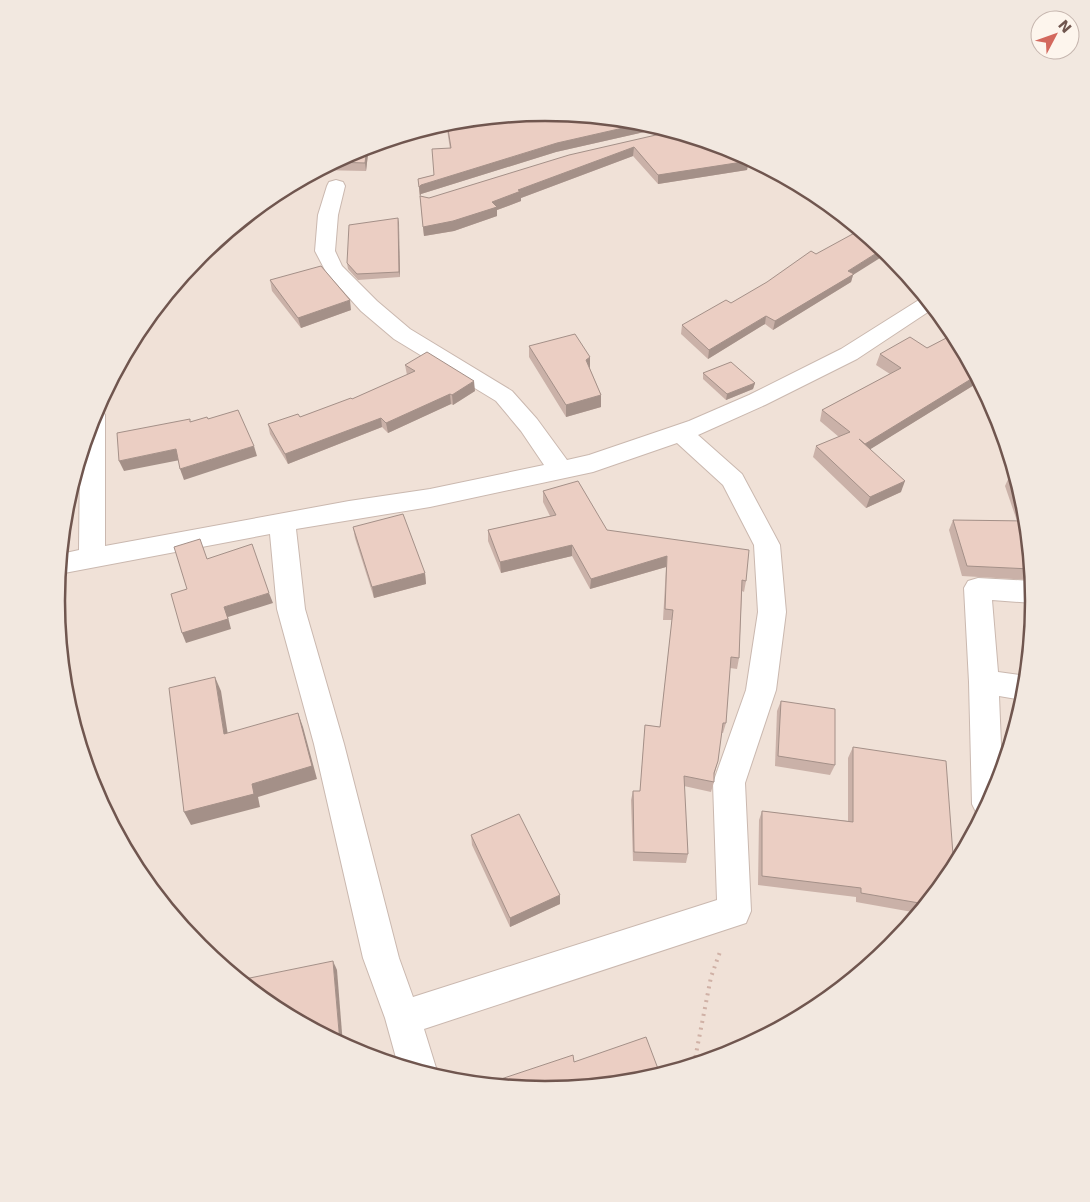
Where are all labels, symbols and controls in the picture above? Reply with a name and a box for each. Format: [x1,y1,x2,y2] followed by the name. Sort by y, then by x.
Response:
[1030,10,1080,60] north arrow
[1055,17,1075,36] text: N

